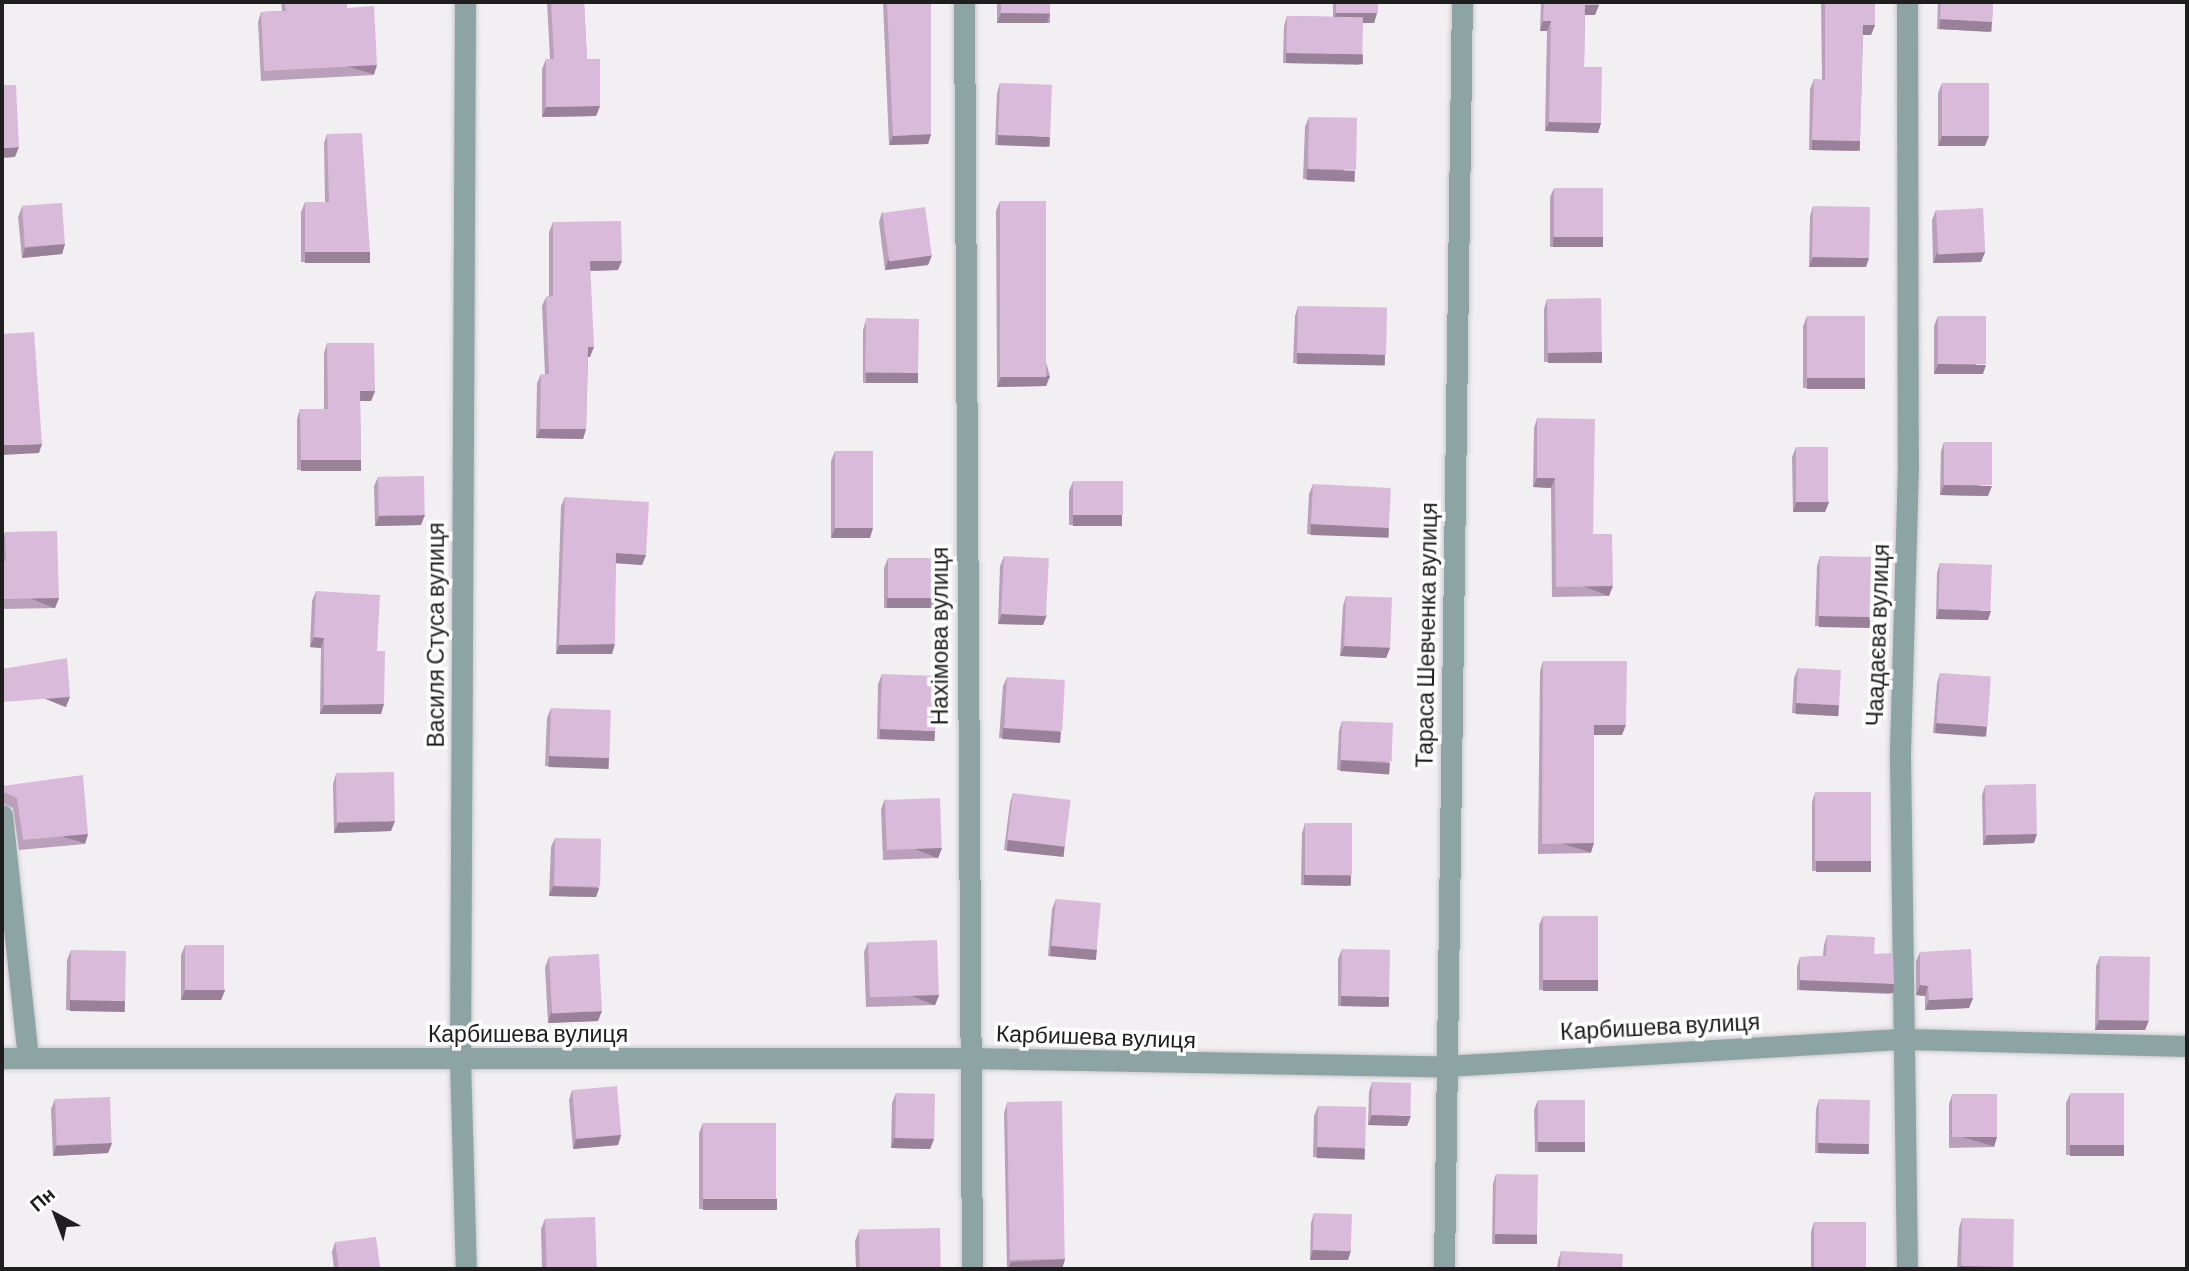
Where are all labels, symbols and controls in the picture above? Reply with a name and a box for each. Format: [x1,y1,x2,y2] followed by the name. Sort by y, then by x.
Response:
[1410,502,1442,768] street label: Тараса Шевченка вулиця
[421,522,449,748] street label: Василя Стуса вулиця
[1860,543,1894,727] street label: Чаадаєва вулиця
[925,547,953,725] street label: Нахімова вулиця
[1559,1007,1761,1045] street label: Карбишева вулиця
[428,1019,628,1047] street label: Карбишева вулиця
[995,1019,1197,1053] street label: Карбишева вулиця
[21,1180,91,1250] north arrow
[25,1182,59,1216] text: Пн

